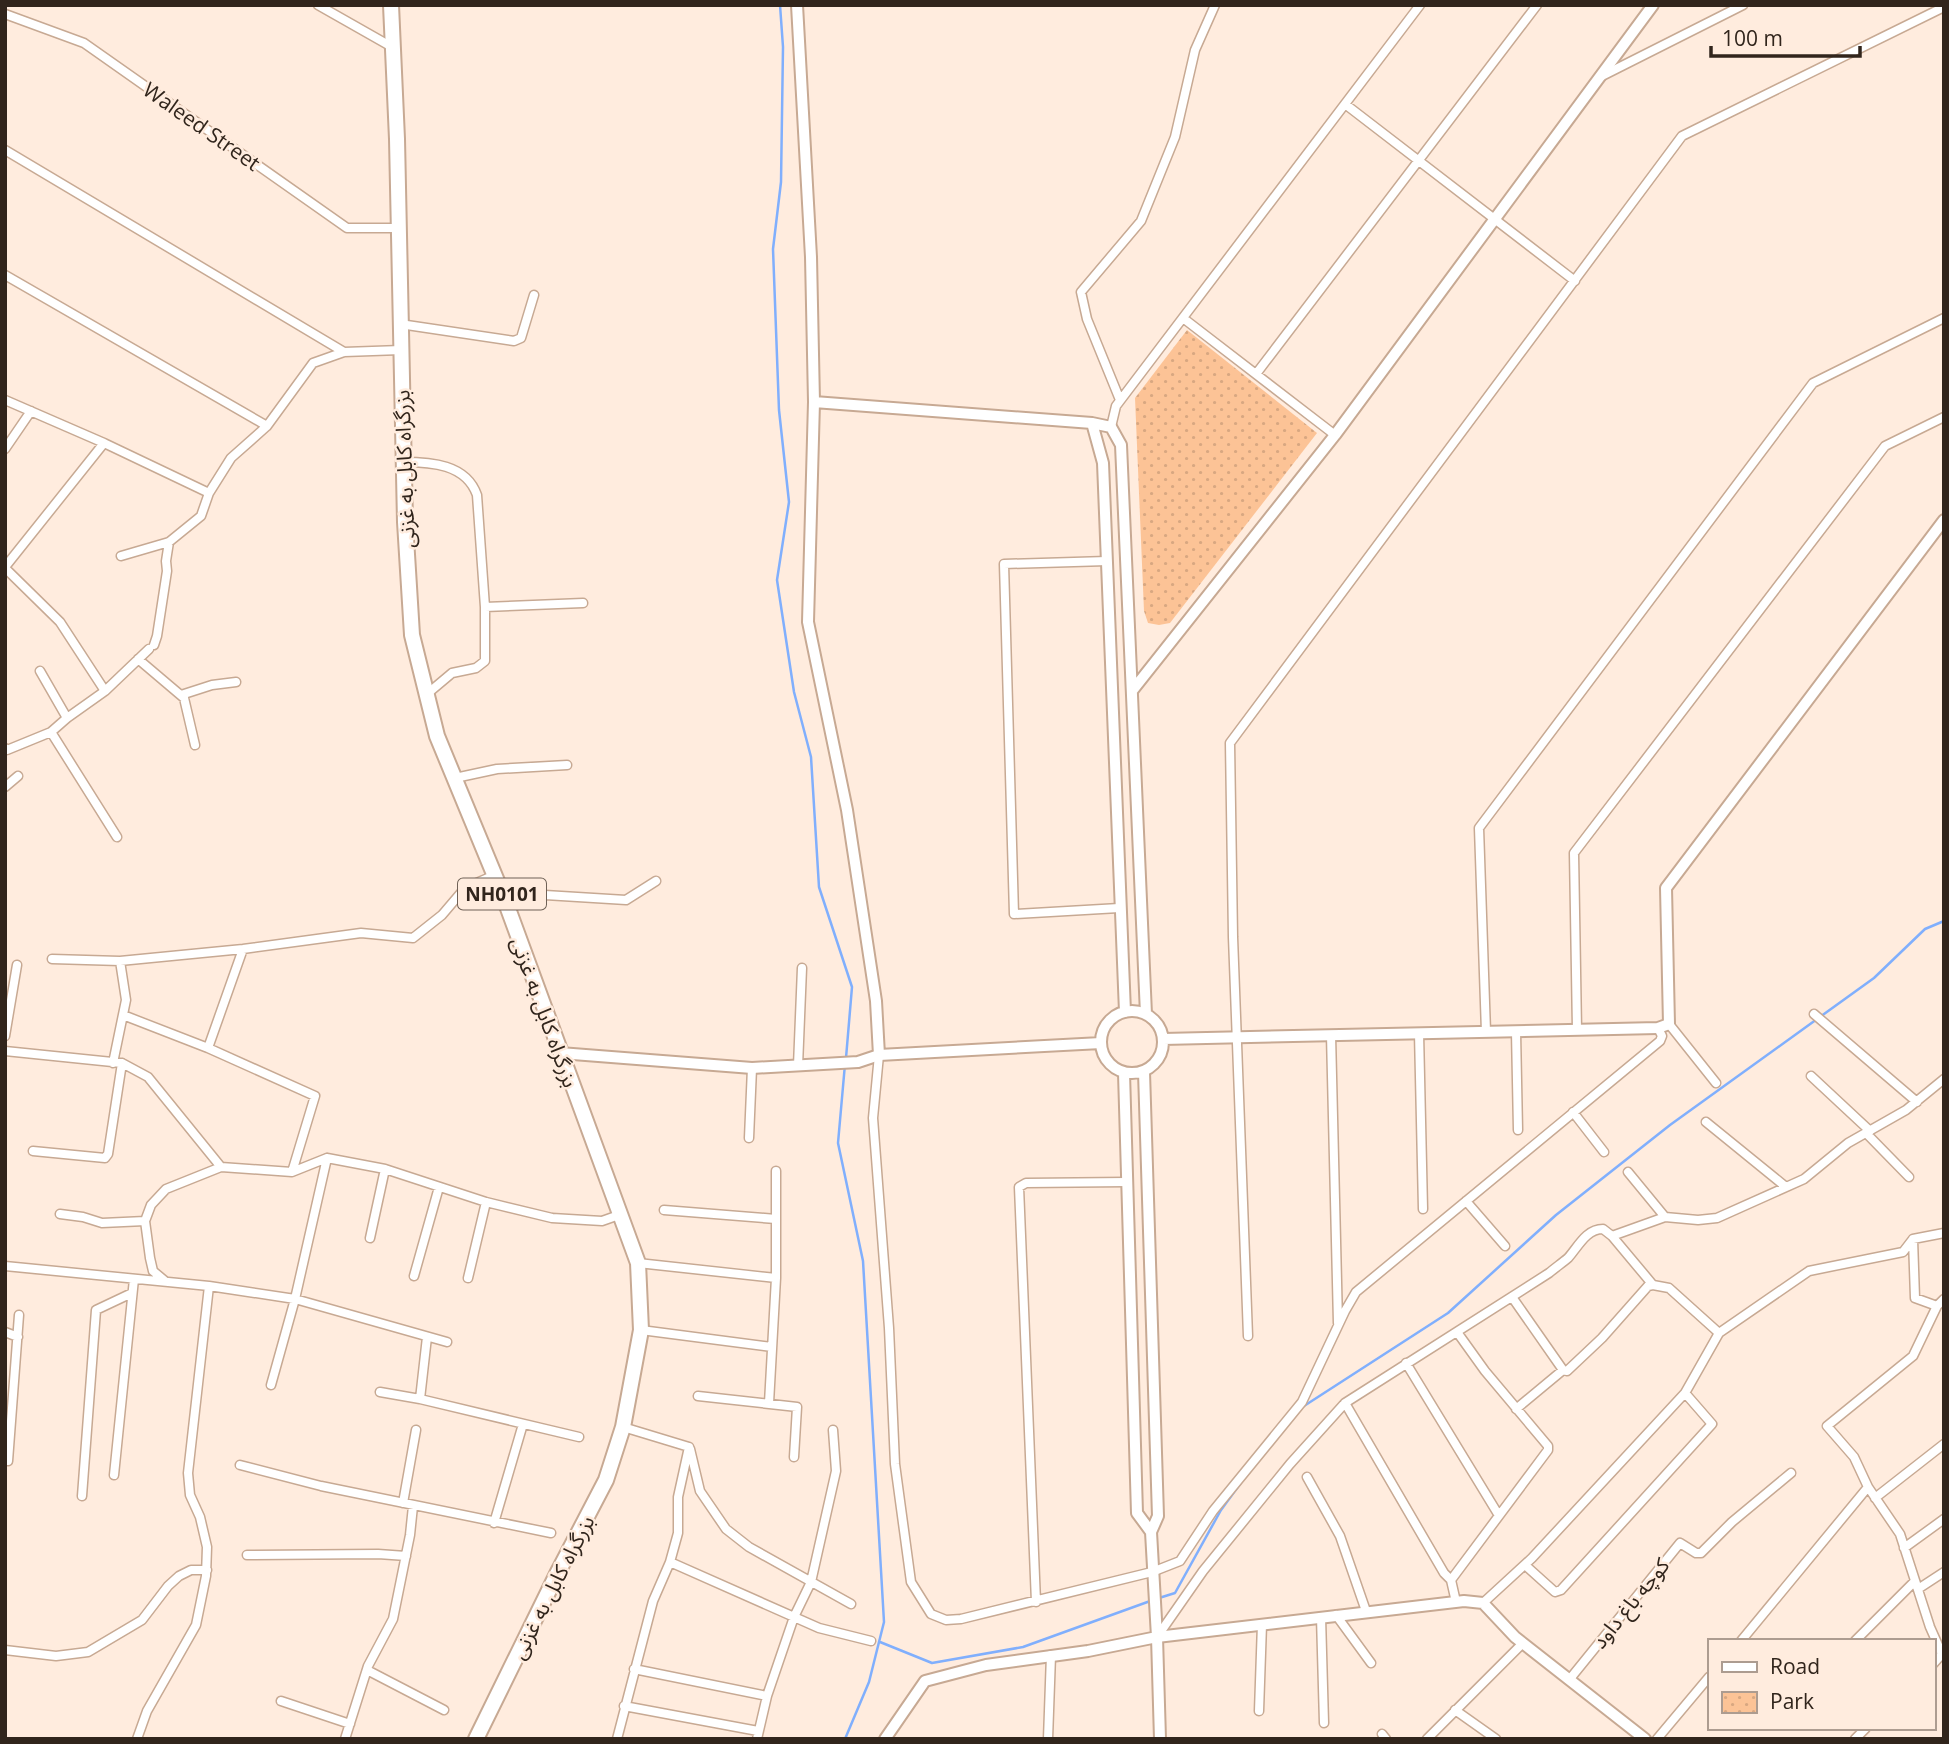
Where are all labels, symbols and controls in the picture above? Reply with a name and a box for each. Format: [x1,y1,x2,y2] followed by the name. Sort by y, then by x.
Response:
[1711,14,1860,58] scale bar
[1722,24,1783,52] text: 100 m
[138,75,266,177] street label: Waleed Street
[387,390,421,548] street label: بزرگراه کابل به غزنی
[458,878,546,909] road number: NH0101
[505,933,585,1091] street label: بزرگراه کابل به غزنی
[504,1510,600,1664] street label: بزرگراه کابل به غزنی
[1585,1552,1677,1655] street label: کوچه باغ داود
[1708,1639,1935,1730] legend
[1770,1652,1820,1680] text: Road
[1770,1687,1814,1715] text: Park

